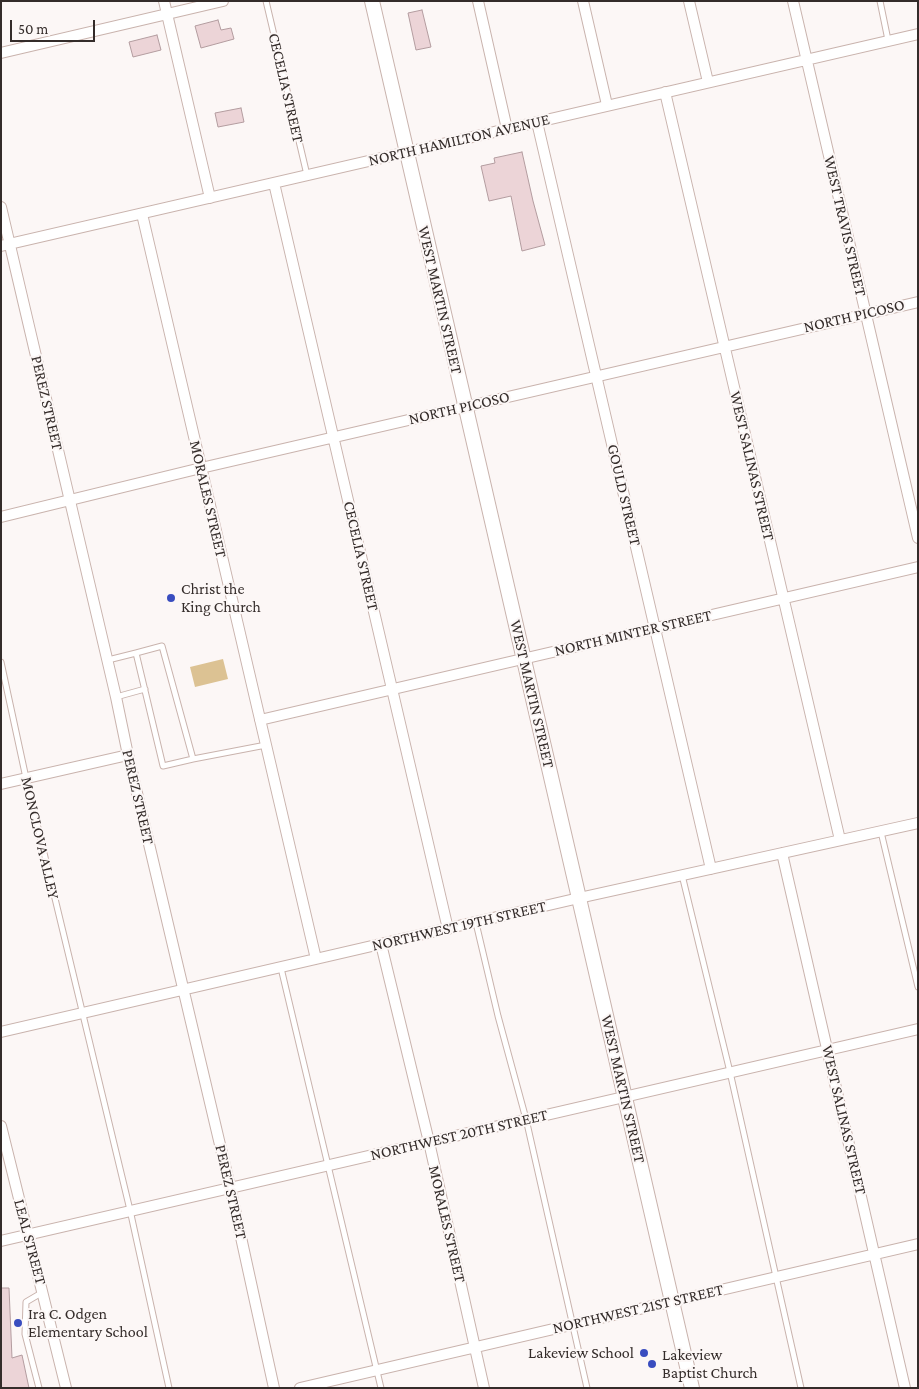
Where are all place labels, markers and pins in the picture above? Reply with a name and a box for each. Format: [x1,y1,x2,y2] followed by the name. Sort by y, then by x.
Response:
[181,579,261,617] place label: Christ the King Church
[165,592,177,604] marker: Christ the King Church
[28,1304,148,1342] place label: Ira C. Odgen Elementary School
[12,1317,24,1329] marker: Ira C. Odgen Elementary School
[528,1343,634,1363] place label: Lakeview School
[662,1345,758,1383] place label: Lakeview Baptist Church
[638,1347,650,1359] marker: Lakeview School
[646,1358,658,1370] marker: Lakeview Baptist Church

